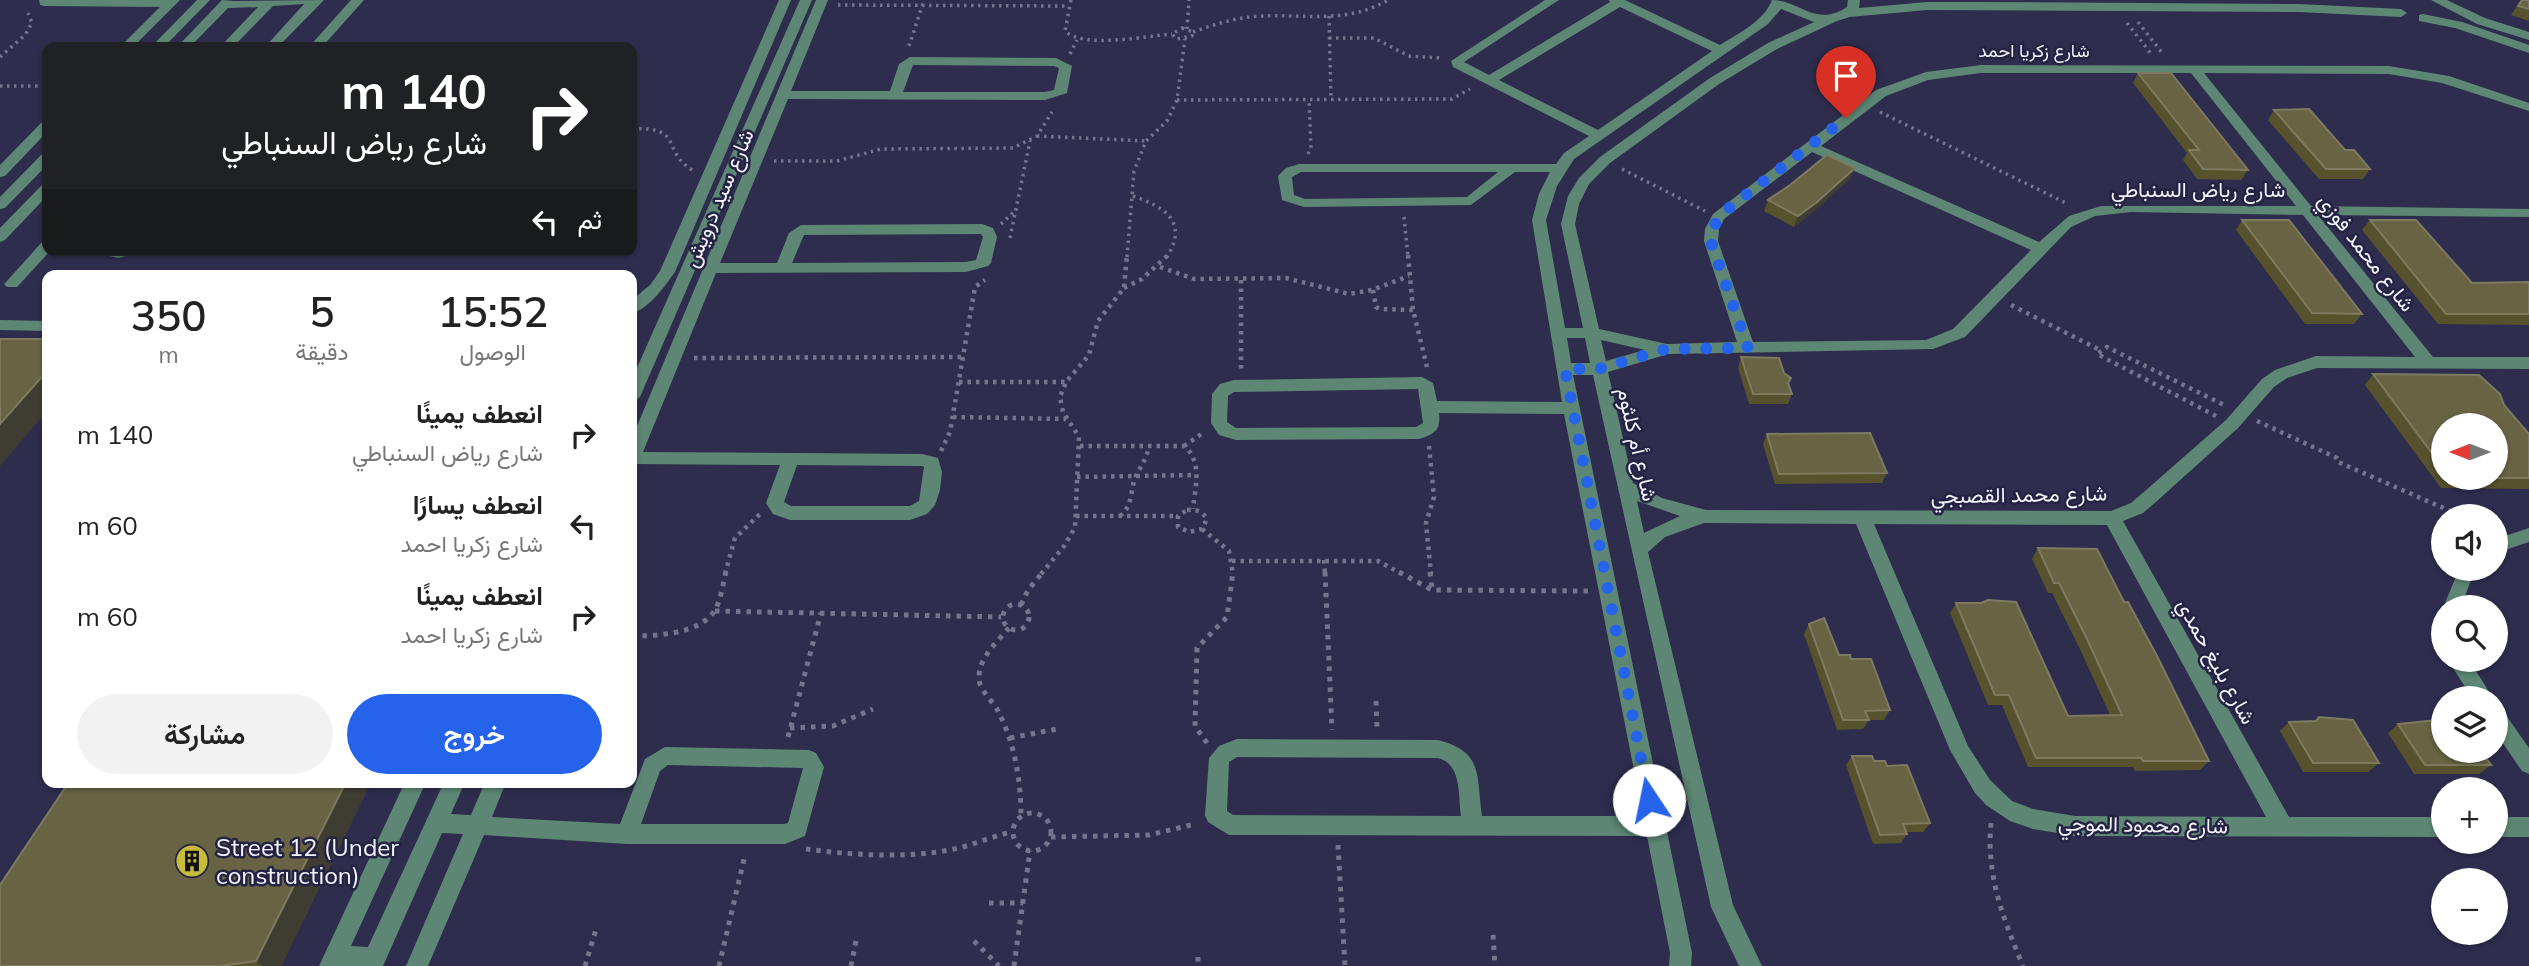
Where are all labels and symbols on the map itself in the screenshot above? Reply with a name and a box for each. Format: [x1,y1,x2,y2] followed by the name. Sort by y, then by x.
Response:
[1978,39,2090,63] street label: شارع زكريا احمد
[1816,46,1876,118] pin
[677,125,761,272] street label: شارع سيد درويش
[2111,176,2285,207] street label: شارع رياض السنباطي
[2309,188,2421,319] street label: شارع محمد فوزي
[1610,385,1664,504] street label: شارع أم كلثوم
[2431,413,2508,490] north arrow
[1930,479,2108,514] street label: شارع محمد القصبجي
[2167,594,2262,731] street label: شارع بليغ حمدي
[1612,763,1686,837] position arrow
[2058,810,2228,843] street label: شارع محمود الموجي
[216,832,399,890] place label: Street 12 (Under construction)
[173,842,211,880] building icon: Street 12 (Under construction)

